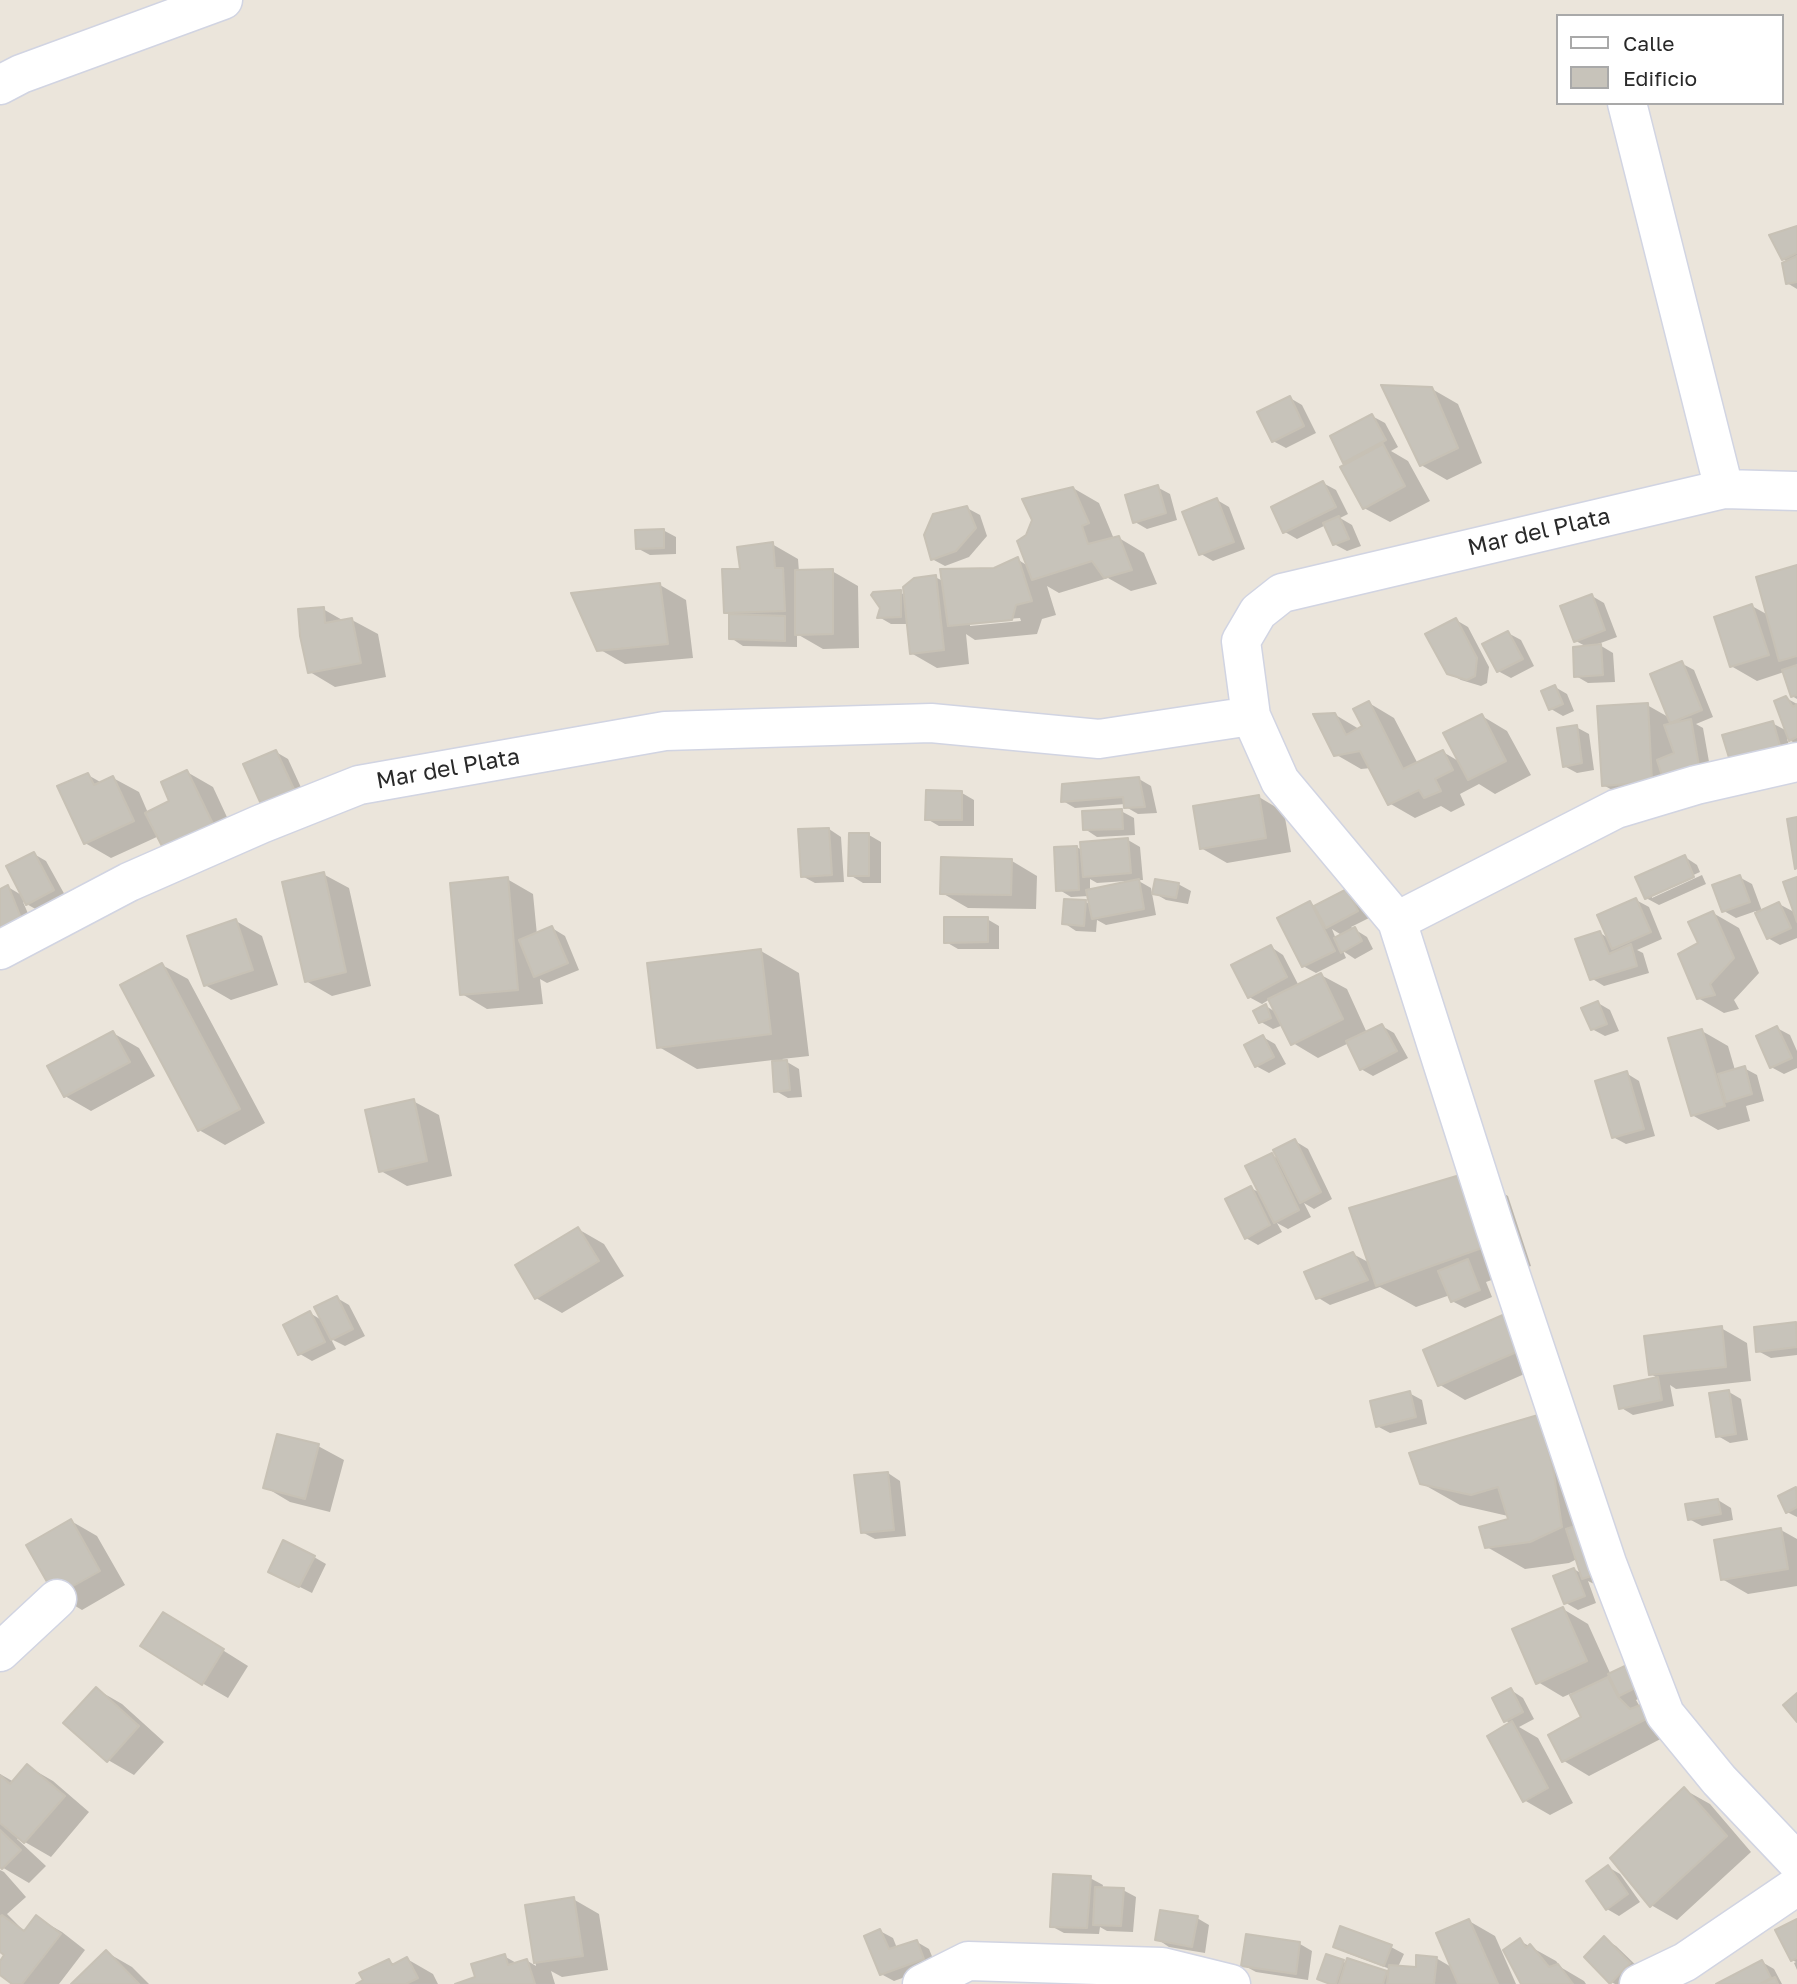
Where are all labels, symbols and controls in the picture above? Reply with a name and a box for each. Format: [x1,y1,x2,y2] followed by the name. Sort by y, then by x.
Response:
[1556,14,1783,105] legend
[1623,30,1675,56] text: Calle
[1623,65,1697,91] text: Edificio
[1465,502,1613,562] street label: Mar del Plata
[374,743,522,795] street label: Mar del Plata

